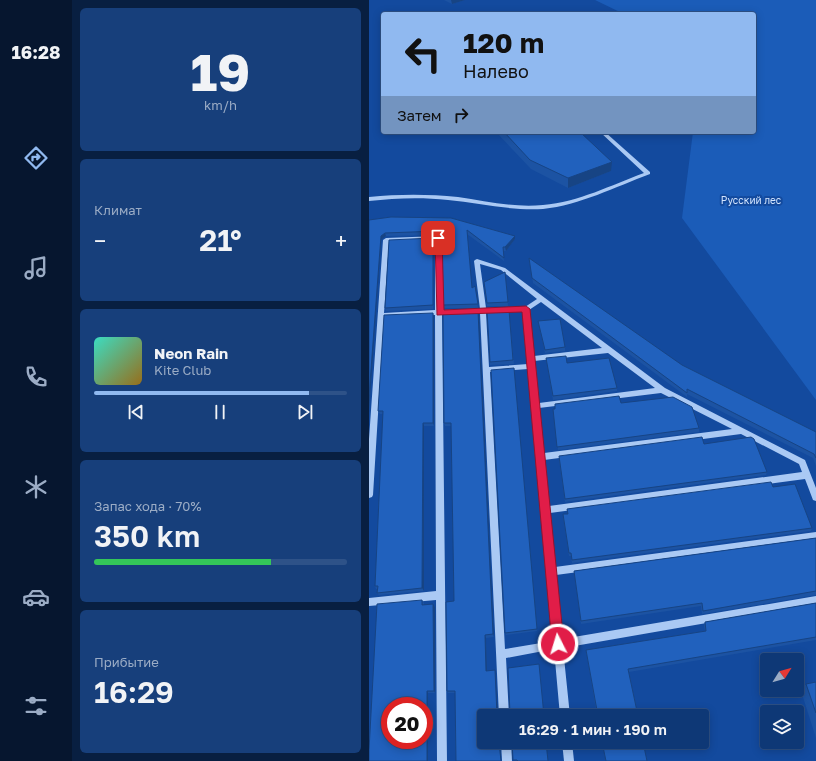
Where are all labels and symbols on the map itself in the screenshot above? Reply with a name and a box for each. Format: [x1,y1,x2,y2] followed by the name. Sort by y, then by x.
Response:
[721,194,782,206] park label: Русский лес
[421,221,455,255] pin
[537,623,579,665] position arrow
[760,653,804,697] north arrow
[381,697,433,749] speed limit sign: 20

